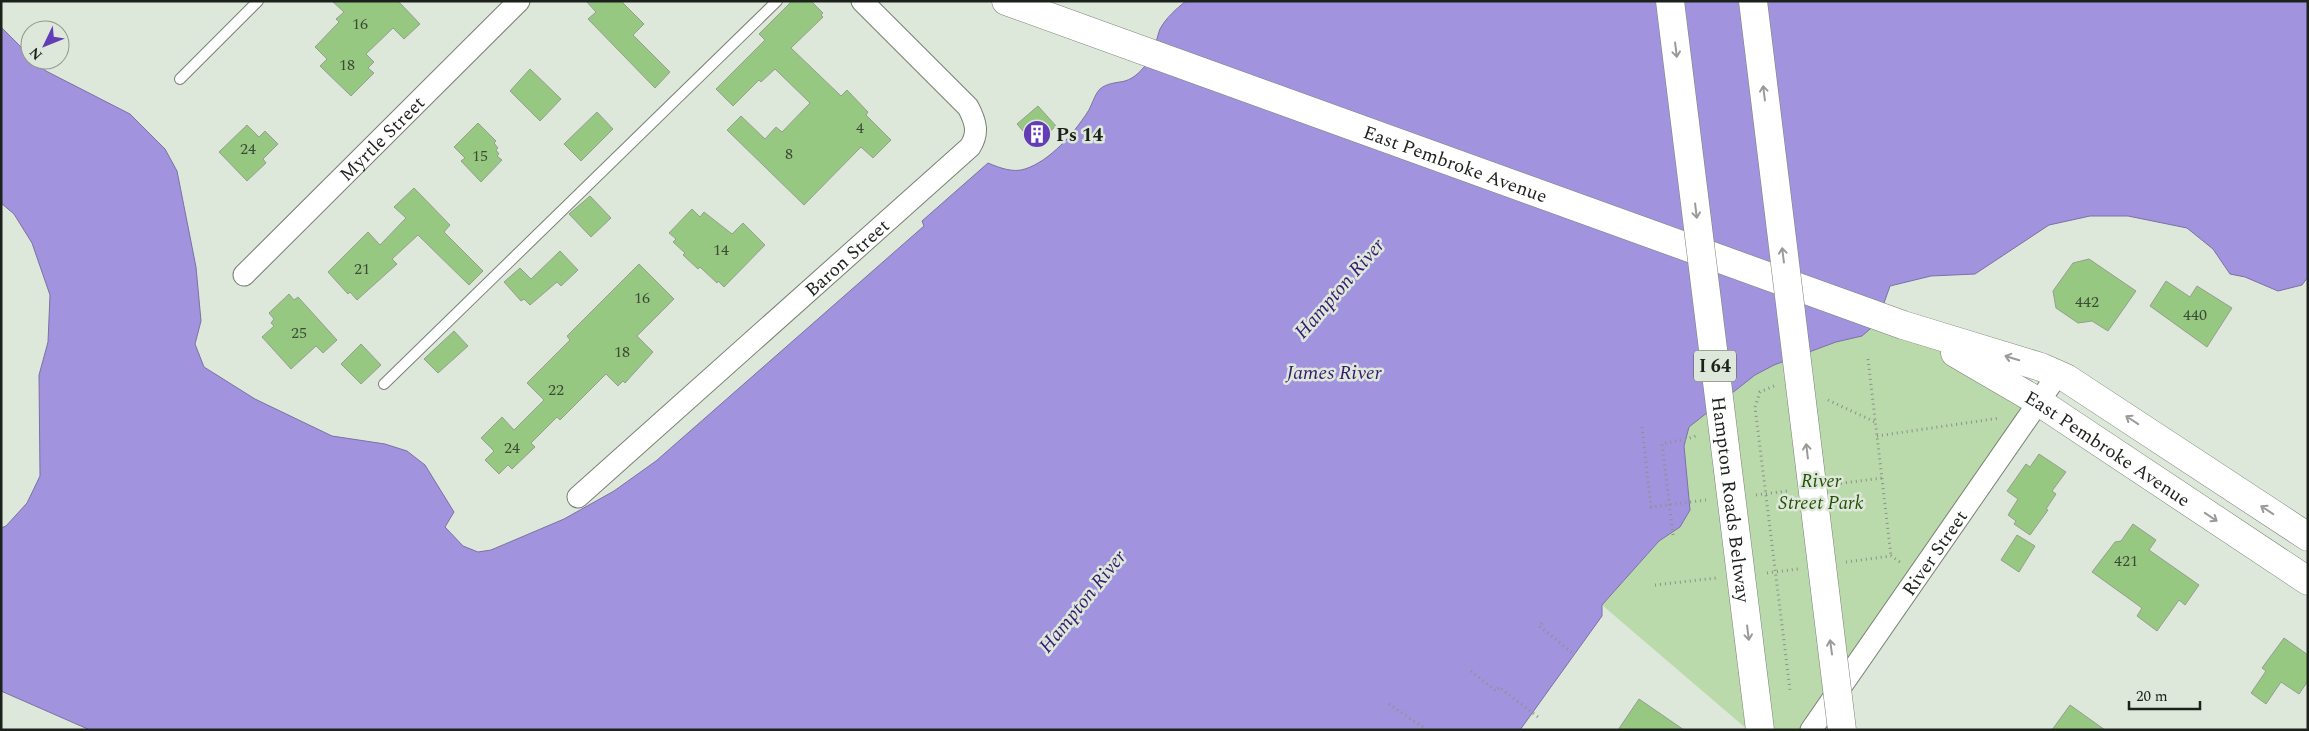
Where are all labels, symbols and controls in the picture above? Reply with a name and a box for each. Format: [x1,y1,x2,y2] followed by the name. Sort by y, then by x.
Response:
[352,12,368,36] house number: 16
[20,20,70,70] north arrow
[1671,41,1681,57] one-way arrow
[24,42,47,65] text: N
[339,53,355,77] house number: 18
[1759,86,1769,102] one-way arrow
[333,89,432,189] street label: Myrtle Street
[856,116,864,140] house number: 4
[1359,118,1551,211] street label: East Pembroke Avenue
[1022,119,1052,149] building icon: Ps 14
[1056,121,1103,150] place label: Ps 14
[240,137,256,161] house number: 24
[785,142,793,166] house number: 8
[472,144,488,168] house number: 15
[1691,203,1701,219] one-way arrow
[799,212,897,304] street label: Baron Street
[1287,231,1393,346] water label: Hampton River
[713,238,729,262] house number: 14
[1778,247,1788,263] one-way arrow
[354,257,370,281] house number: 21
[634,286,650,310] house number: 16
[2075,290,2099,314] house number: 442
[2183,303,2207,327] house number: 440
[291,321,307,345] house number: 25
[614,340,630,364] house number: 18
[1694,351,1736,382] road number: I 64
[2005,353,2021,363] one-way arrow
[1284,358,1383,388] water label: James River
[548,378,564,402] house number: 22
[2019,384,2196,515] street label: East Pembroke Avenue
[1703,395,1757,605] street label: Hampton Roads Beltway
[2125,415,2139,426] one-way arrow
[504,436,520,460] house number: 24
[1802,443,1812,459] one-way arrow
[1778,467,1864,518] park label: River Street Park
[1895,504,1976,602] street label: River Street
[2260,505,2274,516] one-way arrow
[2204,511,2218,522] one-way arrow
[1032,543,1134,660] water label: Hampton River
[2114,549,2138,573] house number: 421
[1743,624,1753,640] one-way arrow
[1826,639,1836,655] one-way arrow
[2129,678,2200,710] scale bar
[2136,685,2168,708] text: 20 m

